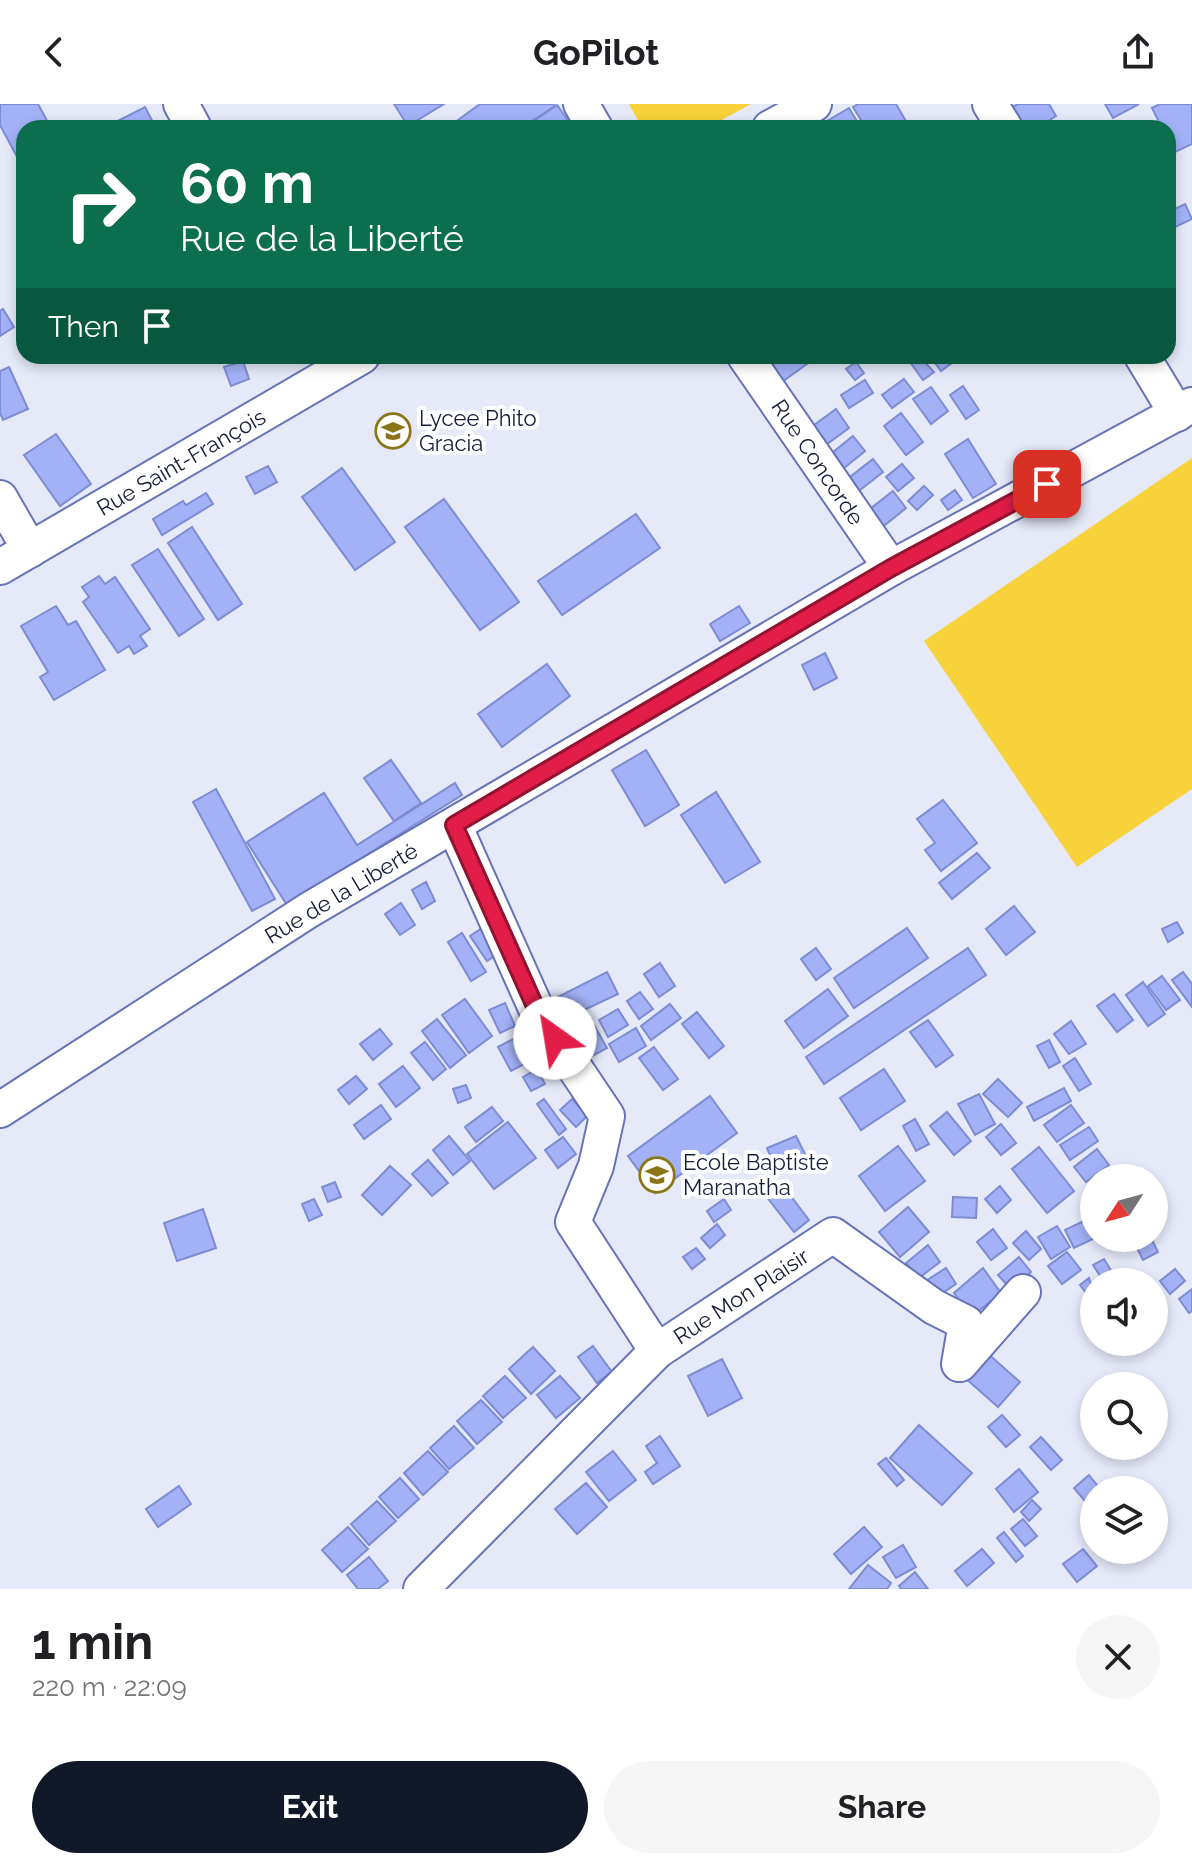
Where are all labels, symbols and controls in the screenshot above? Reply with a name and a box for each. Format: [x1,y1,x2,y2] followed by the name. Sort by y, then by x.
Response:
[32,30,76,74] icon: back
[1116,30,1160,74] icon: share
[533,31,659,73] text: GoPilot
[180,150,314,216] text: 60 m
[48,152,152,256] icon: right
[180,217,464,259] text: Rue de la Liberté
[135,304,179,348] icon: arrive
[48,309,119,344] text: Then
[766,394,870,530] street label: Rue Concorde
[92,403,270,521] street label: Rue Saint-François
[419,405,537,456] place label: Lycee Phito Gracia
[374,412,412,450] school or university icon: Lycee Phito Gracia
[1013,450,1081,518] pin
[1025,462,1069,506] icon: arrive
[260,837,422,949] street label: Rue de la Liberté
[513,996,597,1080] position arrow
[683,1149,829,1200] place label: Ecole Baptiste Maranatha
[638,1156,676,1194] school or university icon: Ecole Baptiste Maranatha
[1080,1164,1168,1252] north arrow
[1080,1164,1168,1564] map controls
[668,1242,814,1349] street label: Rue Mon Plaisir
[1080,1268,1168,1356] button: sound
[1080,1372,1168,1460] button: search
[1080,1476,1168,1564] button: layers
[32,1614,153,1670] text: 1 min
[1076,1615,1160,1699] button: close
[32,1672,187,1702] text: 220 m · 22:09
[32,1761,588,1853] button: Exit
[604,1761,1160,1853] button: Share

